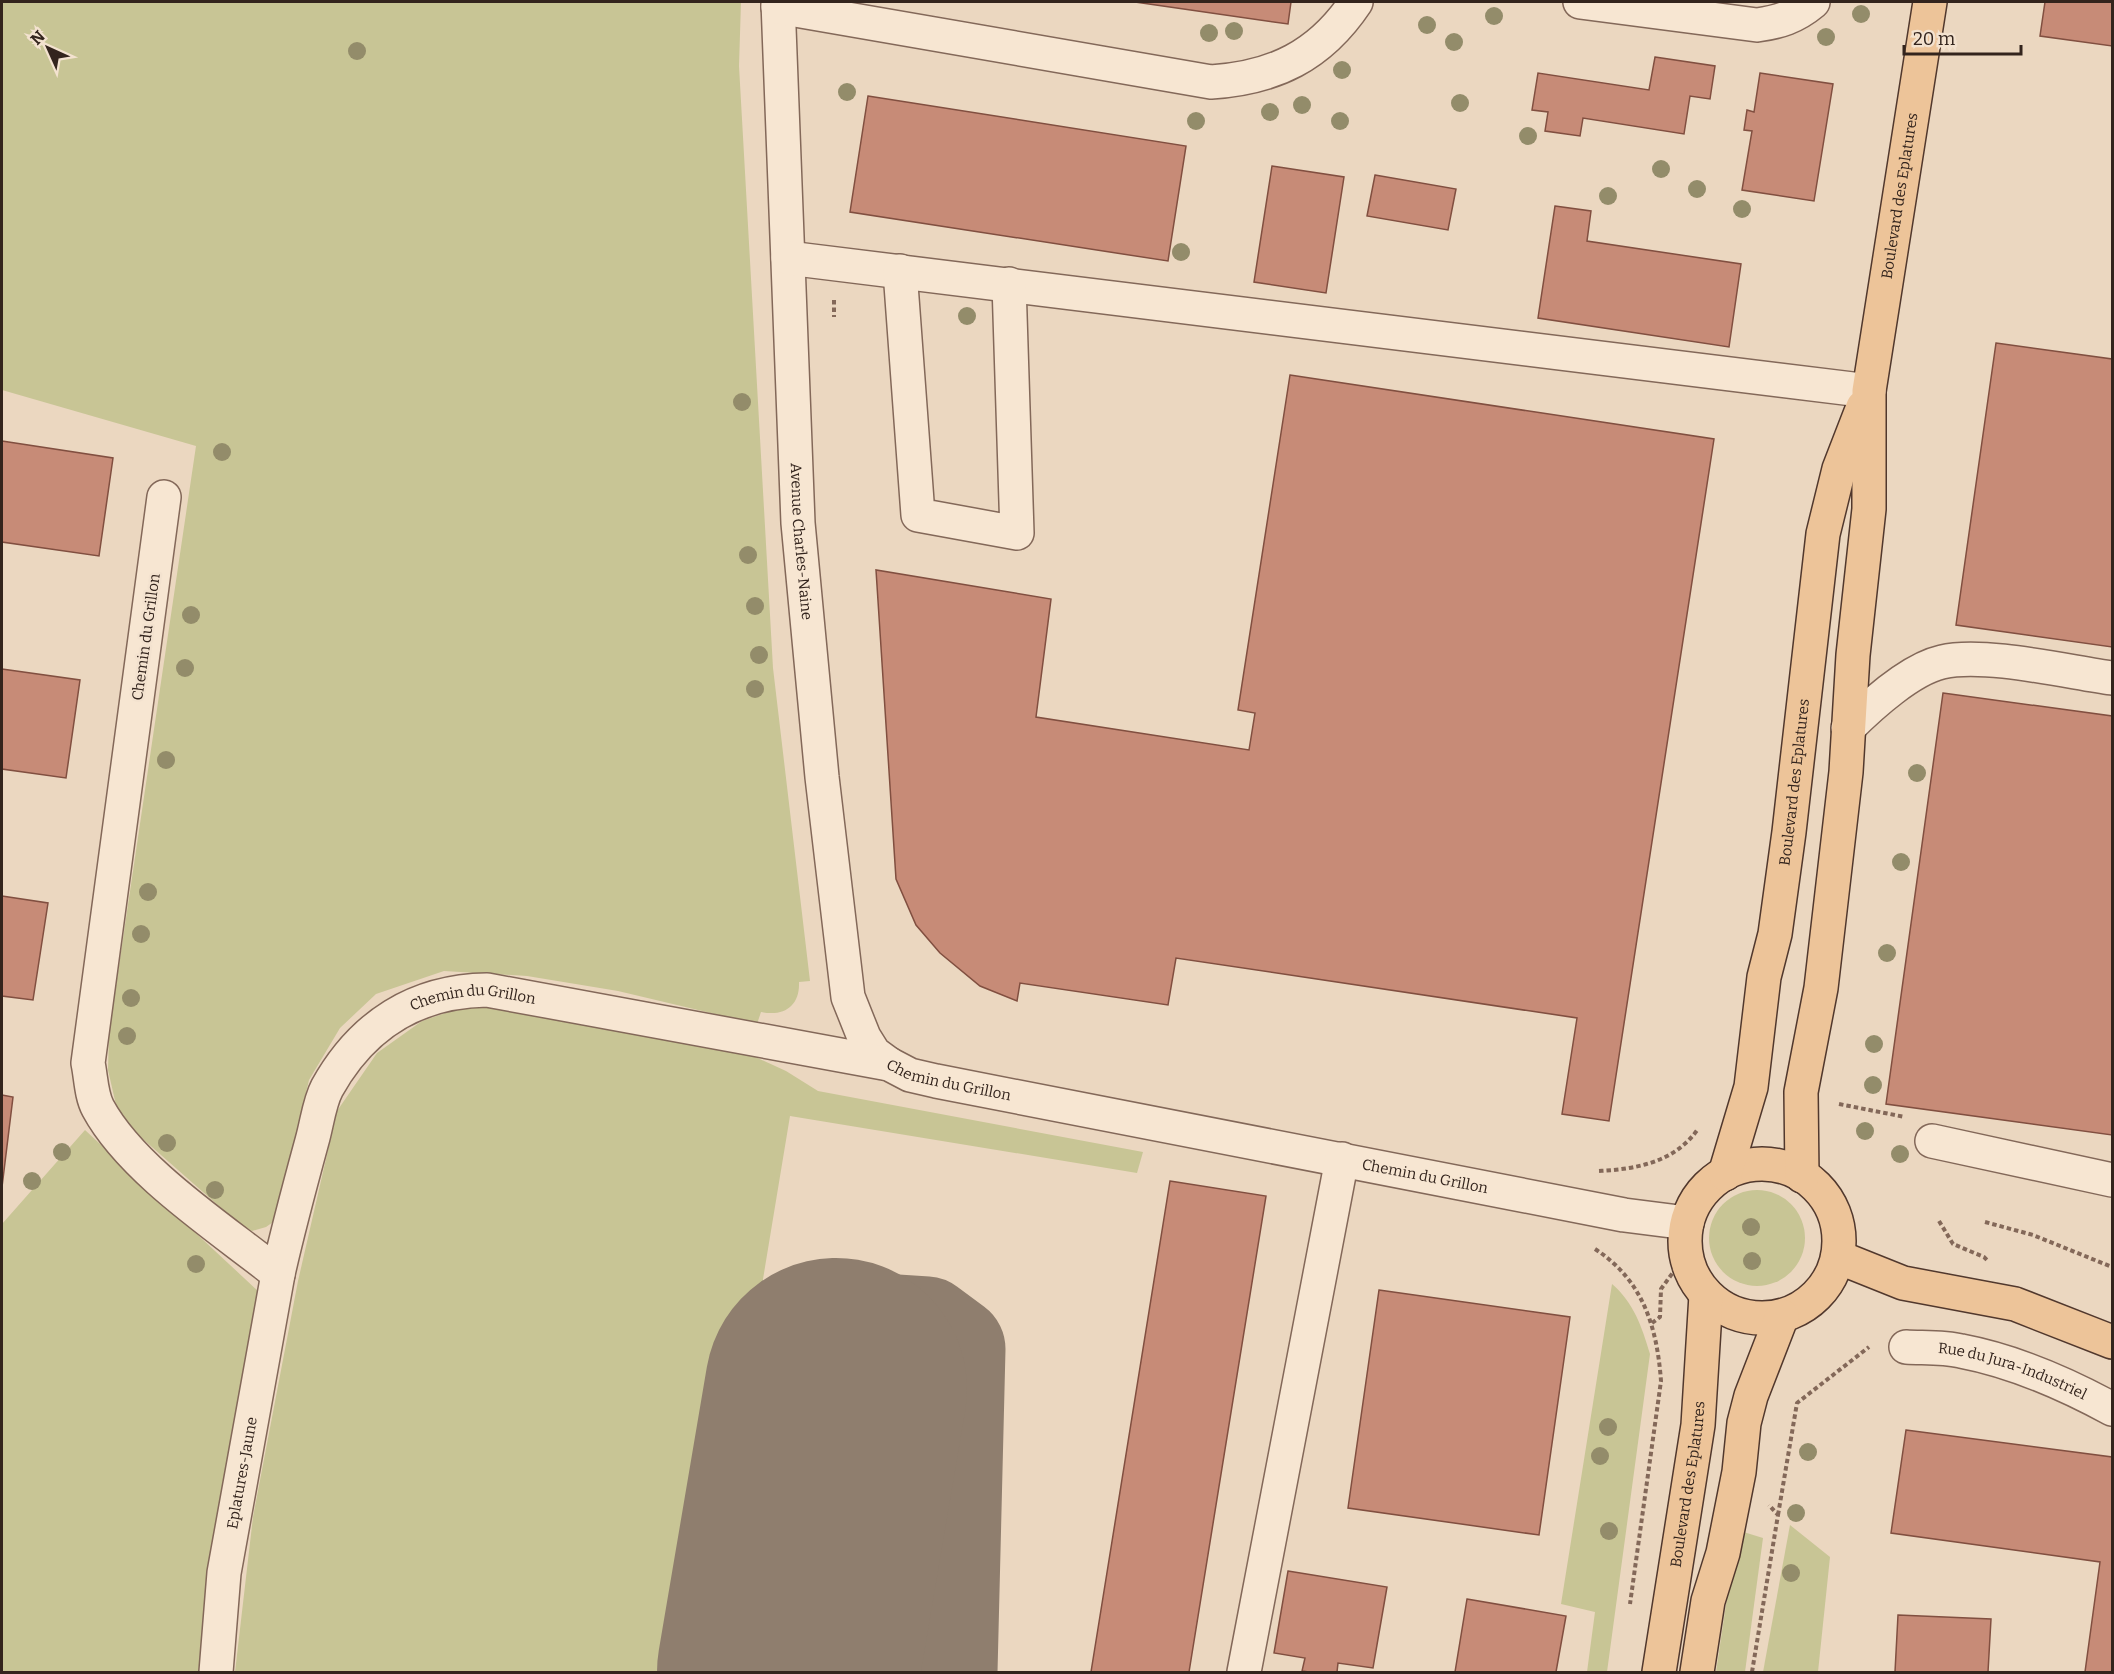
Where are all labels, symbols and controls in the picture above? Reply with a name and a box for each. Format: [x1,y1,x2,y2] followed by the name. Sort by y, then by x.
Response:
[18,18,78,78] north arrow
[1904,18,2021,56] scale bar
[27,27,49,49] text: N
[1913,28,1955,50] text: 20 m
[1878,111,1922,280] street label: Boulevard des Eplatures
[787,462,816,621] street label: Avenue Charles-Naine
[128,572,164,702] street label: Chemin du Grillon
[1775,698,1813,867] street label: Boulevard des Eplatures
[407,981,538,1015] street label: Chemin du Grillon
[883,1055,1013,1105] street label: Chemin du Grillon
[1360,1155,1490,1197] street label: Chemin du Grillon
[1937,1339,2090,1403] street label: Rue du Jura-Industriel
[1667,1401,1708,1569] street label: Boulevard des Eplatures
[223,1415,261,1530] street label: Eplatures-Jaune

